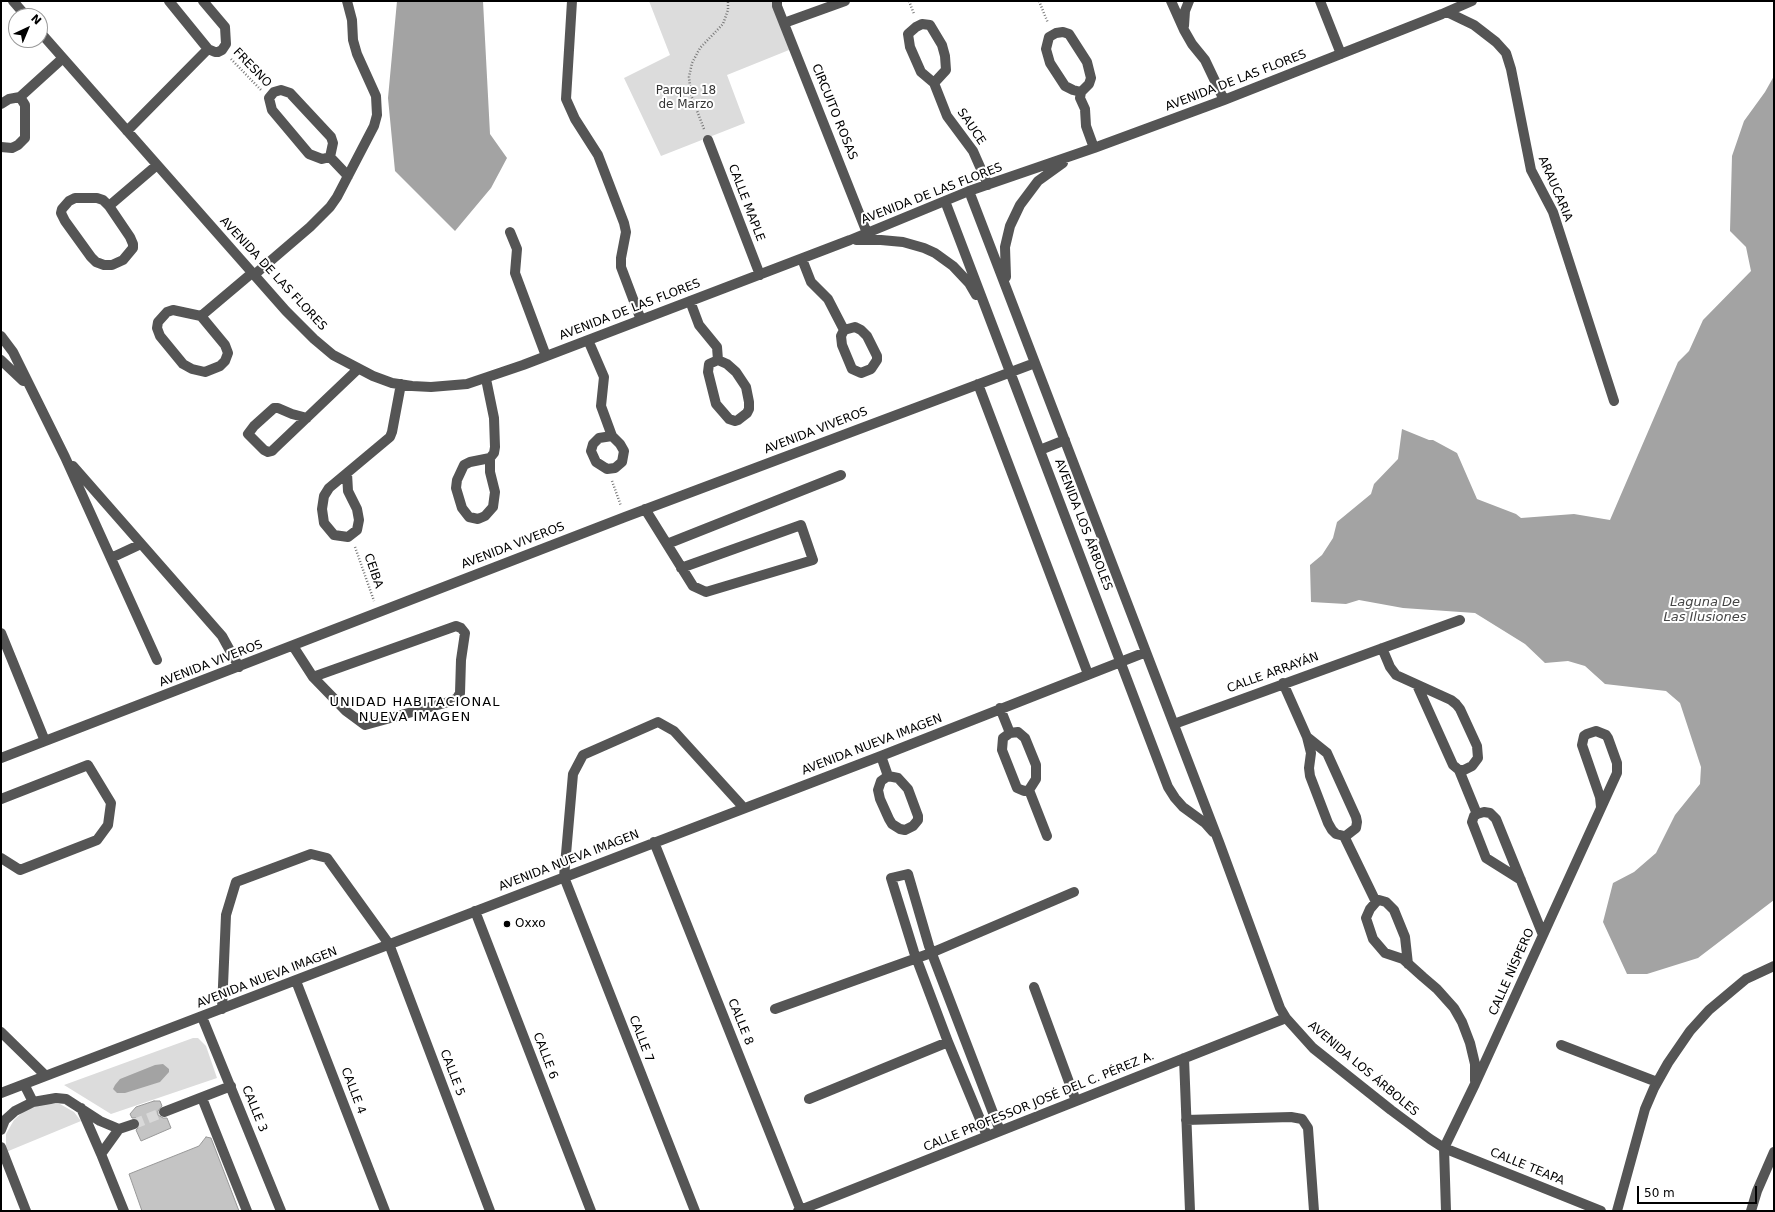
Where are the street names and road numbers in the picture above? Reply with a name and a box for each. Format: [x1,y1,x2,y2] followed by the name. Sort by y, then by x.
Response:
[230,45,274,91] street label: FRESNO
[1163,47,1309,115] street label: AVENIDA DE LAS FLORES
[808,62,860,162] street label: CIRCUITO ROSAS
[954,106,988,148] street label: SAUCE
[1535,154,1575,224] street label: ARAUCARIA
[859,160,1005,228] street label: AVENIDA DE LAS FLORES
[725,162,767,244] street label: CALLE MAPLE
[217,214,329,334] street label: AVENIDA DE LAS FLORES
[557,276,703,344] street label: AVENIDA DE LAS FLORES
[762,405,870,457] street label: AVENIDA VIVEROS
[1051,457,1115,593] street label: AVENIDA LOS ÁRBOLES
[459,520,567,572] street label: AVENIDA VIVEROS
[360,552,386,590] street label: CEIBA
[157,638,265,690] street label: AVENIDA VIVEROS
[1225,650,1321,696] street label: CALLE ARRAYÁN
[800,712,944,778] street label: AVENIDA NUEVA IMAGEN
[497,828,641,894] street label: AVENIDA NUEVA IMAGEN
[1486,926,1538,1018] street label: CALLE NÍSPERO
[195,945,339,1011] street label: AVENIDA NUEVA IMAGEN
[724,997,756,1047] street label: CALLE 8
[625,1014,657,1064] street label: CALLE 7
[1305,1019,1421,1119] street label: AVENIDA LOS ÁRBOLES
[529,1031,561,1081] street label: CALLE 6
[436,1048,468,1098] street label: CALLE 5
[922,1049,1156,1155] street label: CALLE PROFESSOR JOSÉ DEL C. PÉREZ A.
[337,1066,369,1116] street label: CALLE 4
[238,1084,270,1134] street label: CALLE 3
[1488,1145,1566,1189] street label: CALLE TEAPA

